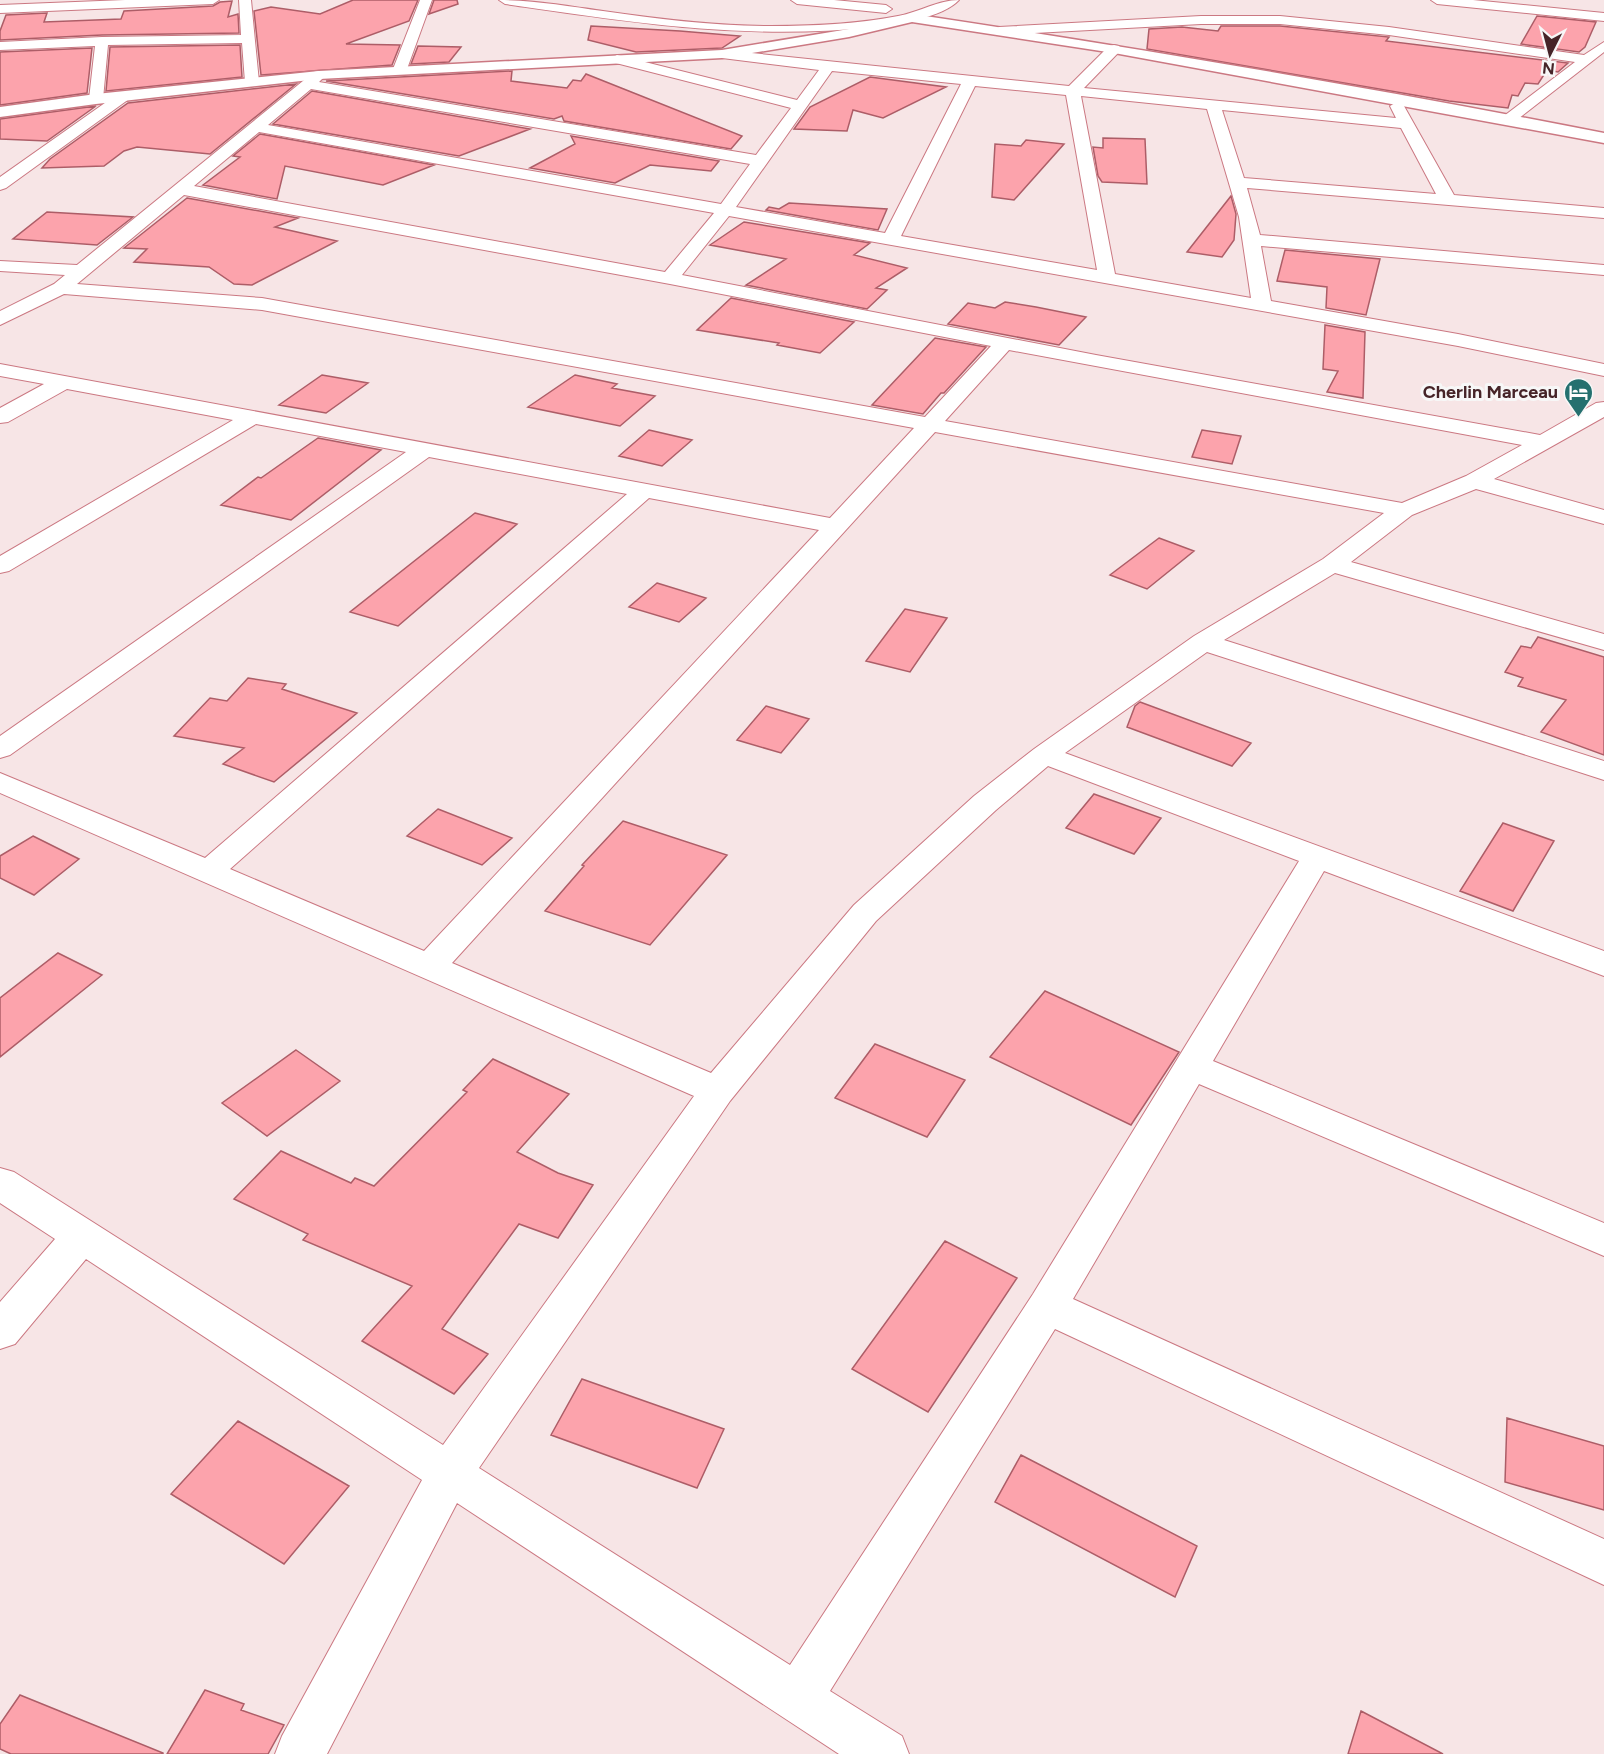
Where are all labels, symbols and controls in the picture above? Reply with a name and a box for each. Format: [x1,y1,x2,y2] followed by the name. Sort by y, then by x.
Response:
[1520,24,1580,84] north arrow
[1541,58,1556,79] text: N
[1563,376,1595,418] hotel icon: Cherlin Marceau
[1423,381,1558,403] place label: Cherlin Marceau

